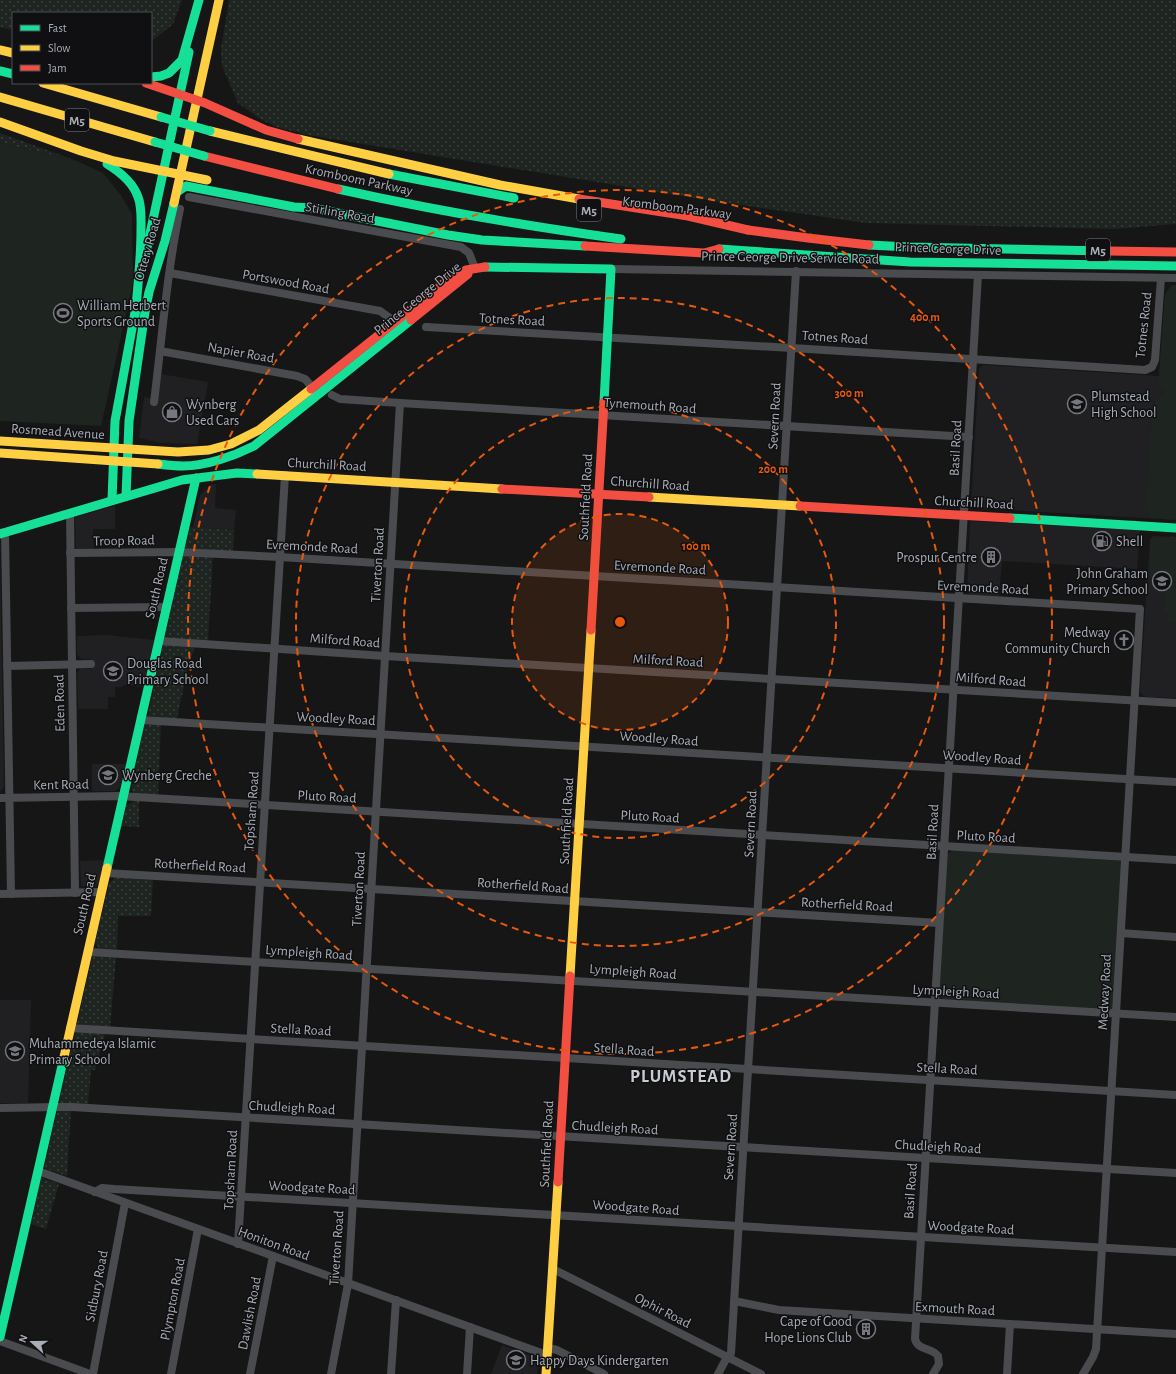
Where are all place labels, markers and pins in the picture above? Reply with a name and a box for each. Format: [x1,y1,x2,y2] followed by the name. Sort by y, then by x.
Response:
[77,299,166,329] place label: William Herbert Sports Ground
[52,302,74,324] sports icon: William Herbert Sports Ground
[1091,390,1157,420] place label: Plumstead High School
[1066,393,1088,415] school or university icon: Plumstead High School
[186,398,239,428] place label: Wynberg Used Cars
[161,401,183,423] shop icon: Wynberg Used Cars
[1091,530,1113,552] fuel station icon: Shell
[1116,535,1143,549] place label: Shell
[980,546,1002,568] building icon: Prospur Centre
[896,551,977,565] place label: Prospur Centre
[1066,567,1148,597] place label: John Graham Primary School
[1151,570,1173,592] school or university icon: John Graham Primary School
[613,615,627,629] centre of rings
[1005,626,1110,656] place label: Medway Community Church
[1113,629,1135,651] church icon: Medway Community Church
[127,657,209,687] place label: Douglas Road Primary School
[102,660,124,682] school or university icon: Douglas Road Primary School
[97,764,119,786] school or university icon: Wynberg Creche
[122,769,212,783] place label: Wynberg Creche
[29,1037,156,1067] place label: Muhammedeya Islamic Primary School
[4,1040,26,1062] school or university icon: Muhammedeya Islamic Primary School
[764,1315,852,1345] place label: Cape of Good Hope Lions Club
[855,1318,877,1340] building icon: Cape of Good Hope Lions Club
[505,1349,527,1371] school or university icon: Happy Days Kindergarten
[530,1354,669,1368] place label: Happy Days Kindergarten

